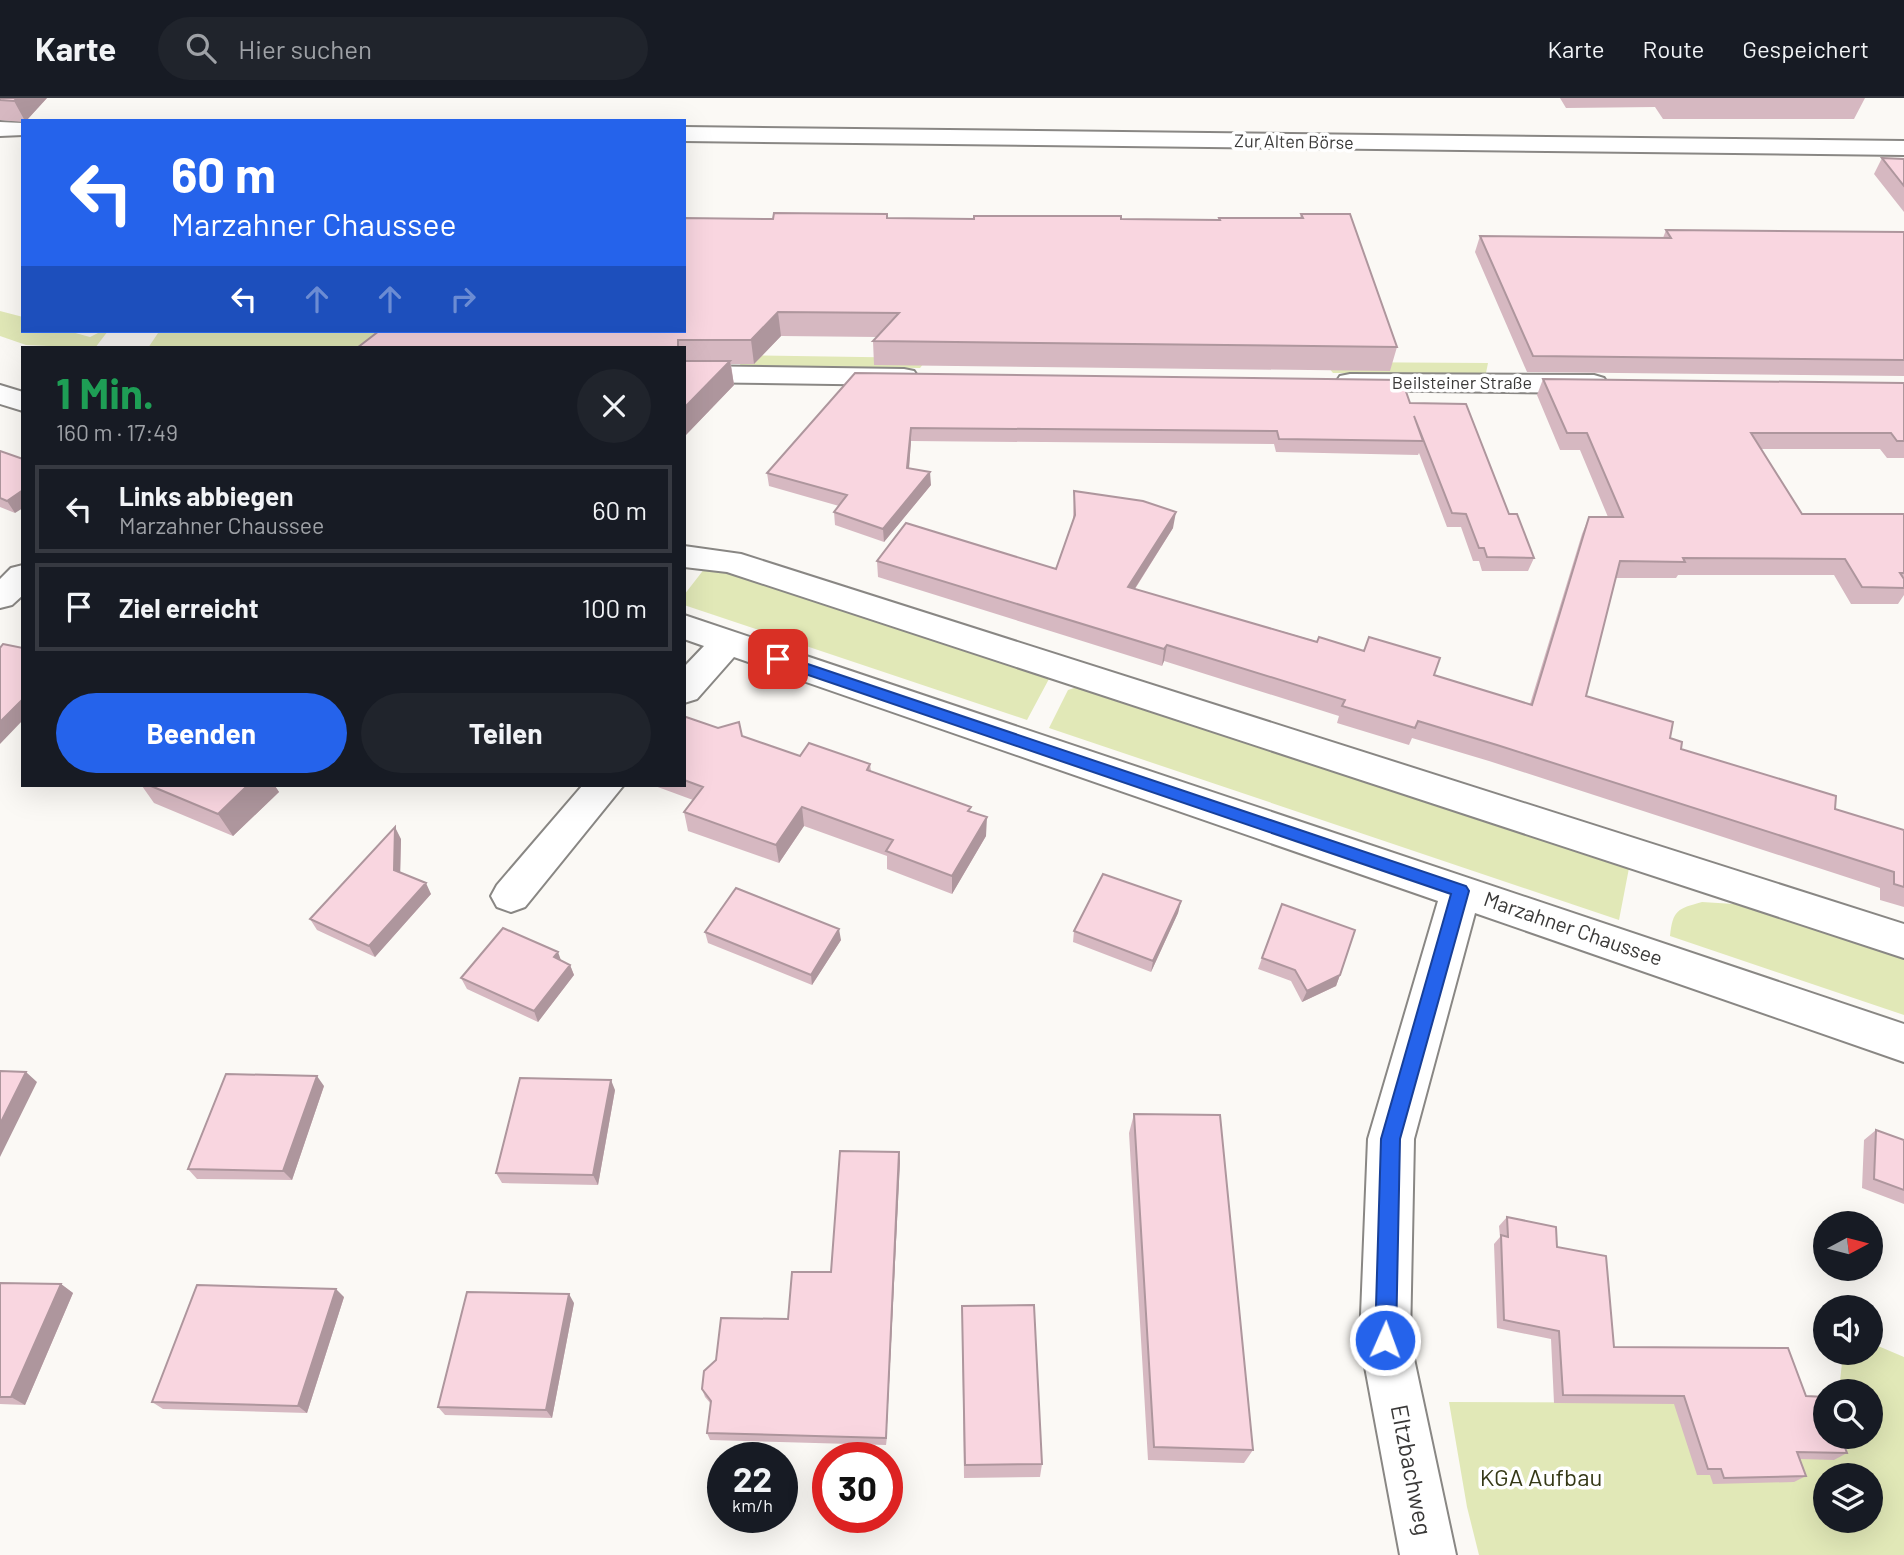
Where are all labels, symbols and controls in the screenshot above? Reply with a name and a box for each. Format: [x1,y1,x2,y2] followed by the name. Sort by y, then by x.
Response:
[158,17,648,80] search box
[35,28,116,68] text: Karte
[182,29,220,67] icon: search
[238,33,372,64] text: Hier suchen
[1547,34,1605,63] text: Karte
[1643,34,1704,63] text: Route
[1742,34,1869,63] text: Gespeichert
[1234,129,1354,153] street label: Zur Alten Börse
[171,144,276,203] text: 60 m
[56,147,147,238] icon: left
[171,204,457,242] text: Marzahner Chaussee
[225,280,263,318] icon: left
[298,280,336,318] icon: ahead
[371,280,409,318] icon: ahead
[444,280,482,318] icon: right
[56,367,154,417] text: 1 Min.
[577,369,651,443] button: close
[1392,371,1532,393] street label: Beilsteiner Straße
[56,418,178,446] text: 160 m · 17:49
[119,480,293,511] text: Links abbiegen
[60,490,98,528] icon: left
[592,494,647,525] text: 60 m
[119,511,324,539] text: Marzahner Chaussee
[60,588,98,626] icon: arrive
[119,592,259,623] text: Ziel erreicht
[582,592,647,623] text: 100 m
[748,629,808,689] pin
[759,640,797,678] icon: arrive
[56,693,347,773] button: Beenden
[361,693,651,773] button: Teilen
[1481,885,1666,970] street label: Marzahner Chaussee
[1813,1211,1883,1281] north arrow
[1813,1211,1883,1533] map controls
[1813,1295,1883,1365] button: sound
[1348,1303,1422,1377] position arrow
[1813,1379,1883,1449] button: search
[1386,1402,1439,1538] street label: Eltzbachweg
[812,1442,903,1533] speed limit sign: 30
[733,1457,772,1499] text: 22
[1480,1462,1602,1491] park label: KGA Aufbau
[1813,1463,1883,1533] button: layers
[732,1494,773,1516] text: km/h

